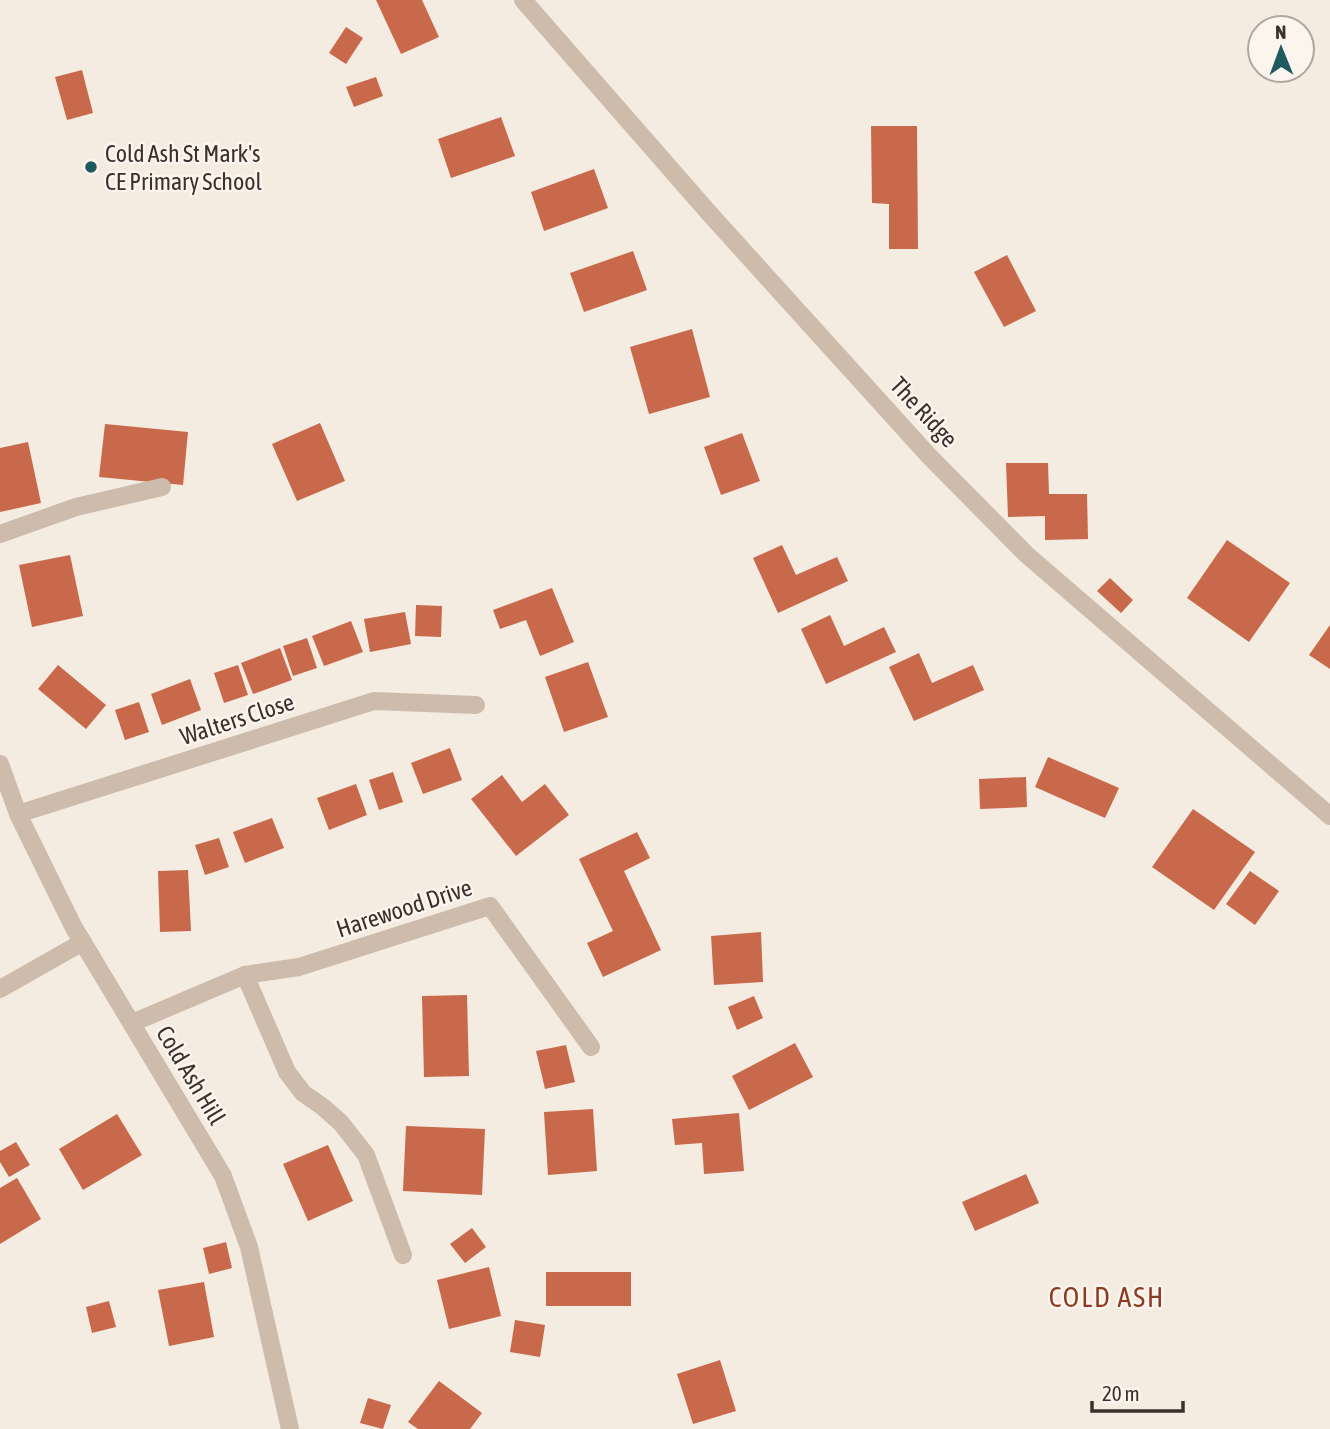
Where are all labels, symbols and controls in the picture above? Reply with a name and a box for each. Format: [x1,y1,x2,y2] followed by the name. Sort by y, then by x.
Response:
[1246,14,1316,84] north arrow
[1275,21,1287,43] text: N
[105,140,263,195] place label: Cold Ash St Mark's CE Primary School
[83,159,99,175] marker: Cold Ash St Mark's CE Primary School
[885,372,963,452] street label: The Ridge
[177,688,297,750] street label: Walters Close
[333,873,475,943] street label: Harewood Drive
[151,1021,231,1130] street label: Cold Ash Hill
[1049,1281,1165,1313] district label: COLD ASH
[1092,1370,1183,1414] scale bar
[1102,1381,1140,1405] text: 20 m

